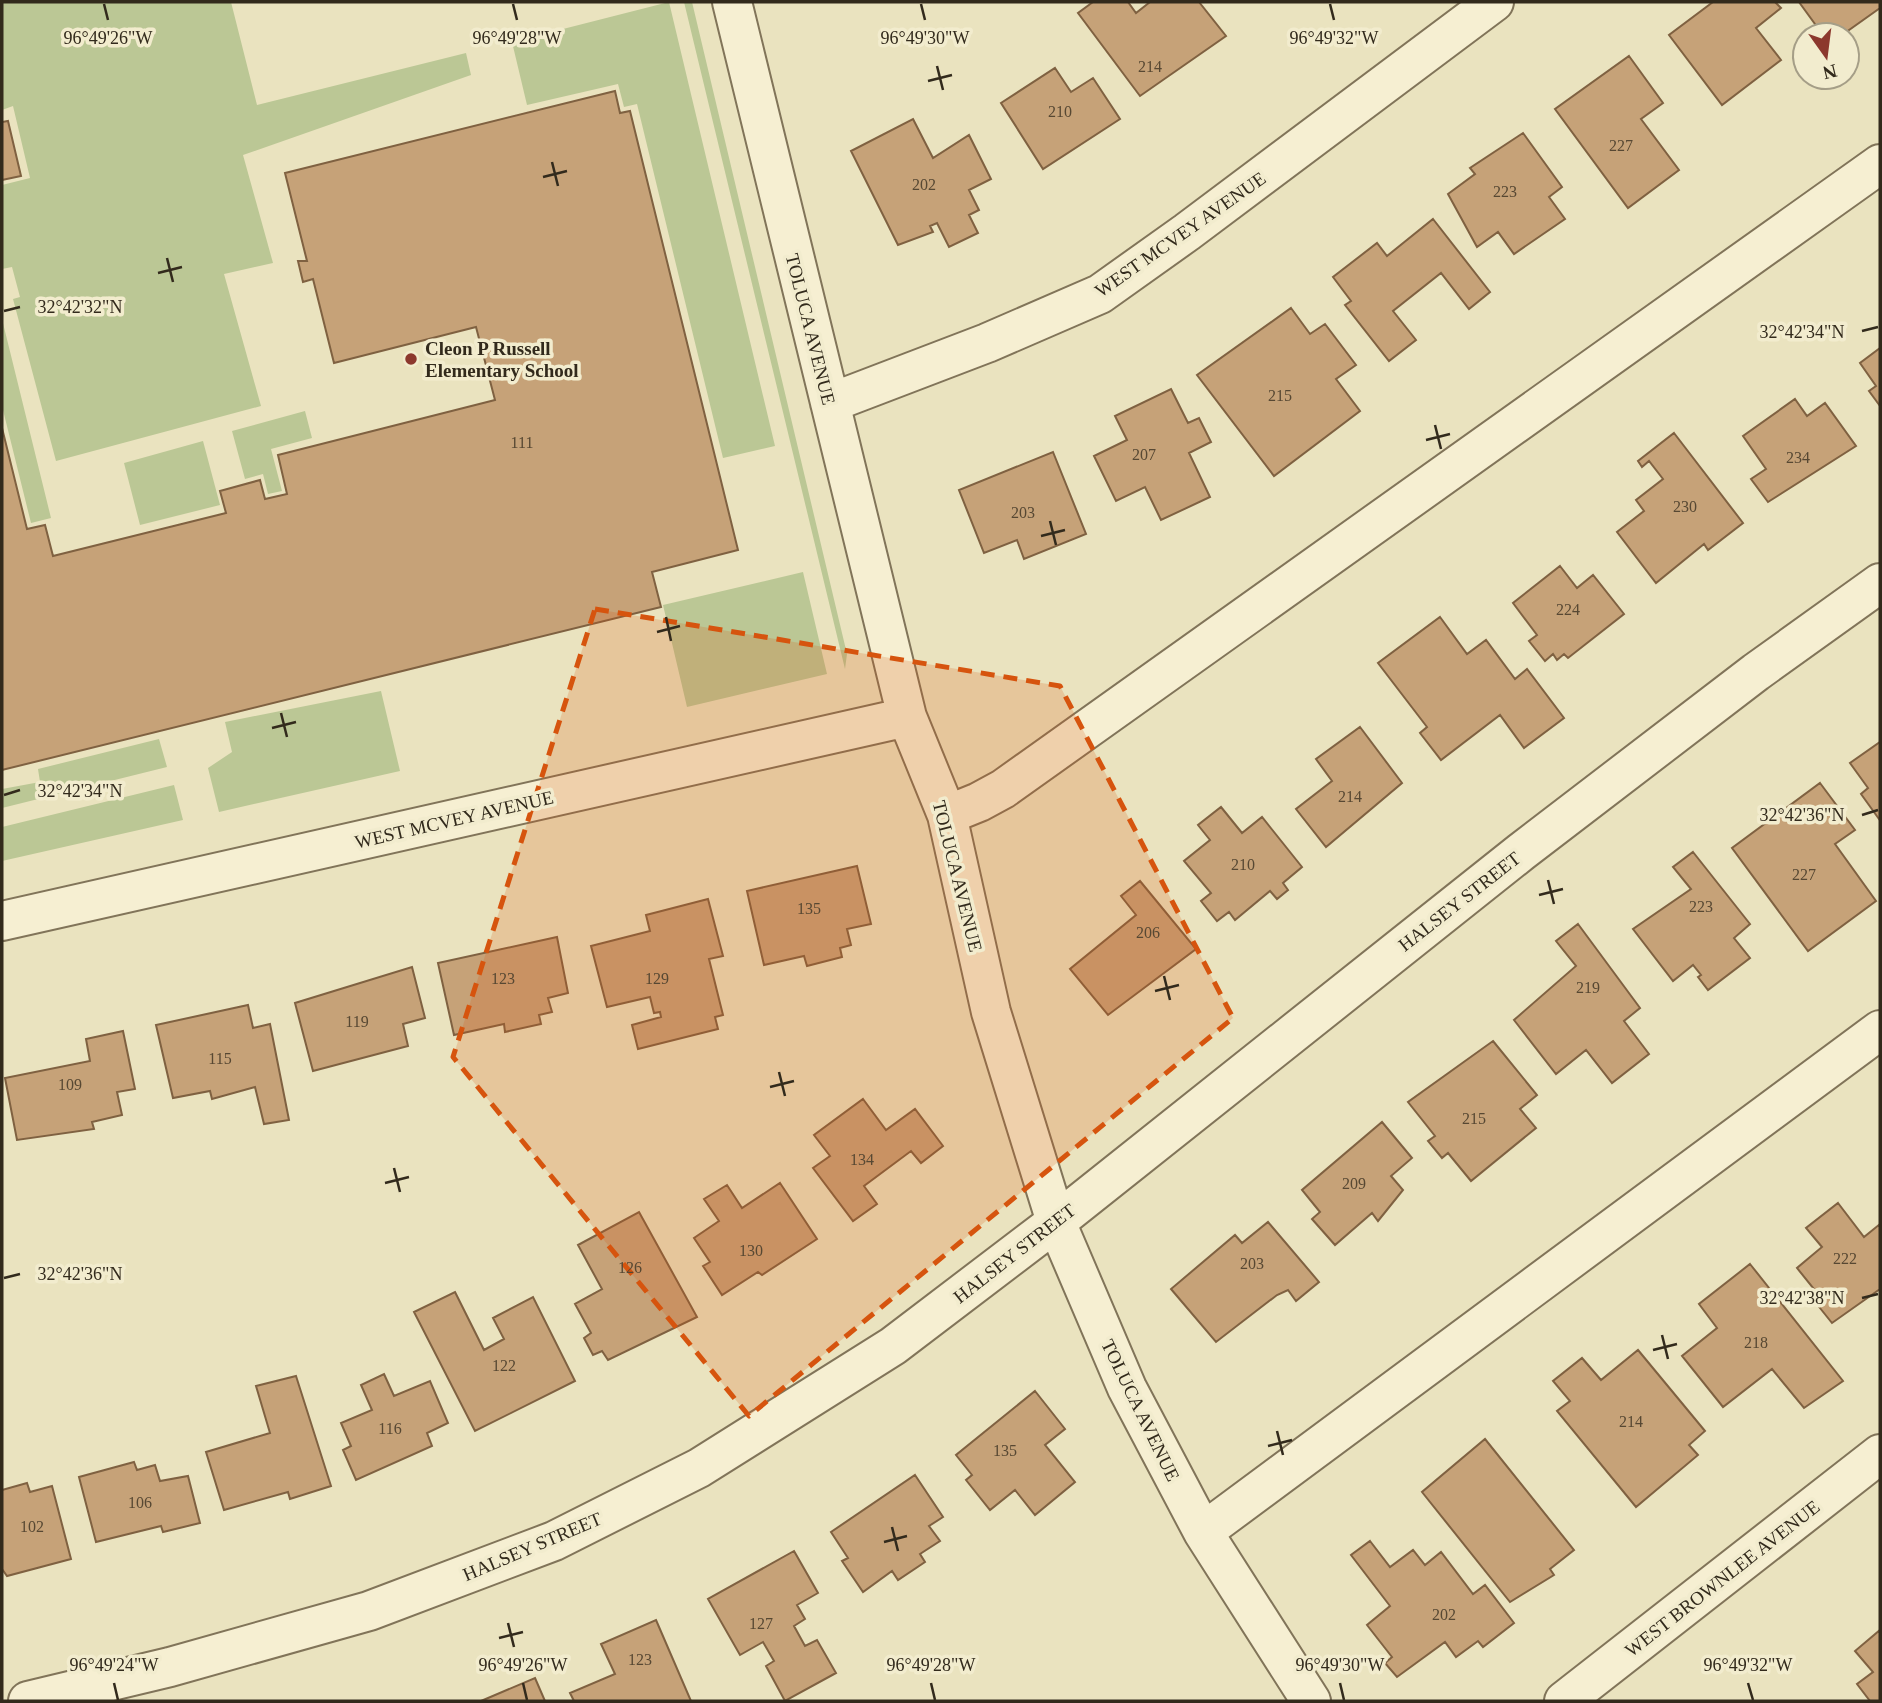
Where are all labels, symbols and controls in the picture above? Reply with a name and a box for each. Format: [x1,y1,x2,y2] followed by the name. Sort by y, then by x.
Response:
[1791,21,1861,91] north arrow
[64,28,152,48] text: 96°49'26"W
[473,28,561,48] text: 96°49'28"W
[881,28,969,48] text: 96°49'30"W
[1290,28,1378,48] text: 96°49'32"W
[1138,58,1162,75] house number: 214
[1821,60,1839,84] text: N
[1048,103,1072,120] house number: 210
[1609,137,1633,154] house number: 227
[1091,167,1270,301] street label: WEST MCVEY AVENUE
[912,176,936,193] house number: 202
[1493,183,1517,200] house number: 223
[782,251,839,407] street label: TOLUCA AVENUE
[38,297,122,317] text: 32°42'32"N
[1760,322,1844,342] text: 32°42'34"N
[425,338,579,381] place label: Cleon P Russell Elementary School
[403,351,419,367] marker: Cleon P Russell Elementary School
[1268,387,1292,404] house number: 215
[511,434,533,451] house number: 111
[1132,446,1156,463] house number: 207
[1786,449,1810,466] house number: 234
[1673,498,1697,515] house number: 230
[1011,504,1035,521] house number: 203
[1556,601,1580,618] house number: 224
[38,781,122,801] text: 32°42'34"N
[353,786,556,853] street label: WEST MCVEY AVENUE
[1338,788,1362,805] house number: 214
[929,798,986,954] street label: TOLUCA AVENUE
[1760,805,1844,825] text: 32°42'36"N
[1394,847,1525,955] street label: HALSEY STREET
[1231,856,1255,873] house number: 210
[1792,866,1816,883] house number: 227
[1689,898,1713,915] house number: 223
[797,900,821,917] house number: 135
[1136,924,1160,941] house number: 206
[491,970,515,987] house number: 123
[645,970,669,987] house number: 129
[1576,979,1600,996] house number: 219
[345,1013,369,1030] house number: 119
[208,1050,232,1067] house number: 115
[58,1076,82,1093] house number: 109
[1462,1110,1486,1127] house number: 215
[850,1151,874,1168] house number: 134
[1342,1175,1366,1192] house number: 209
[949,1199,1080,1307] street label: HALSEY STREET
[739,1242,763,1259] house number: 130
[1833,1250,1857,1267] house number: 222
[1240,1255,1264,1272] house number: 203
[618,1259,642,1276] house number: 126
[38,1264,122,1284] text: 32°42'36"N
[1760,1288,1844,1308] text: 32°42'38"N
[1744,1334,1768,1351] house number: 218
[1097,1336,1184,1484] street label: TOLUCA AVENUE
[492,1357,516,1374] house number: 122
[1619,1413,1643,1430] house number: 214
[378,1420,402,1437] house number: 116
[993,1442,1017,1459] house number: 135
[128,1494,152,1511] house number: 106
[1621,1496,1824,1661] street label: WEST BROWNLEE AVENUE
[460,1508,605,1585] street label: HALSEY STREET
[20,1518,44,1535] house number: 102
[1432,1606,1456,1623] house number: 202
[749,1615,773,1632] house number: 127
[628,1651,652,1668] house number: 123
[70,1655,158,1675] text: 96°49'24"W
[479,1655,567,1675] text: 96°49'26"W
[887,1655,975,1675] text: 96°49'28"W
[1296,1655,1384,1675] text: 96°49'30"W
[1704,1655,1792,1675] text: 96°49'32"W

